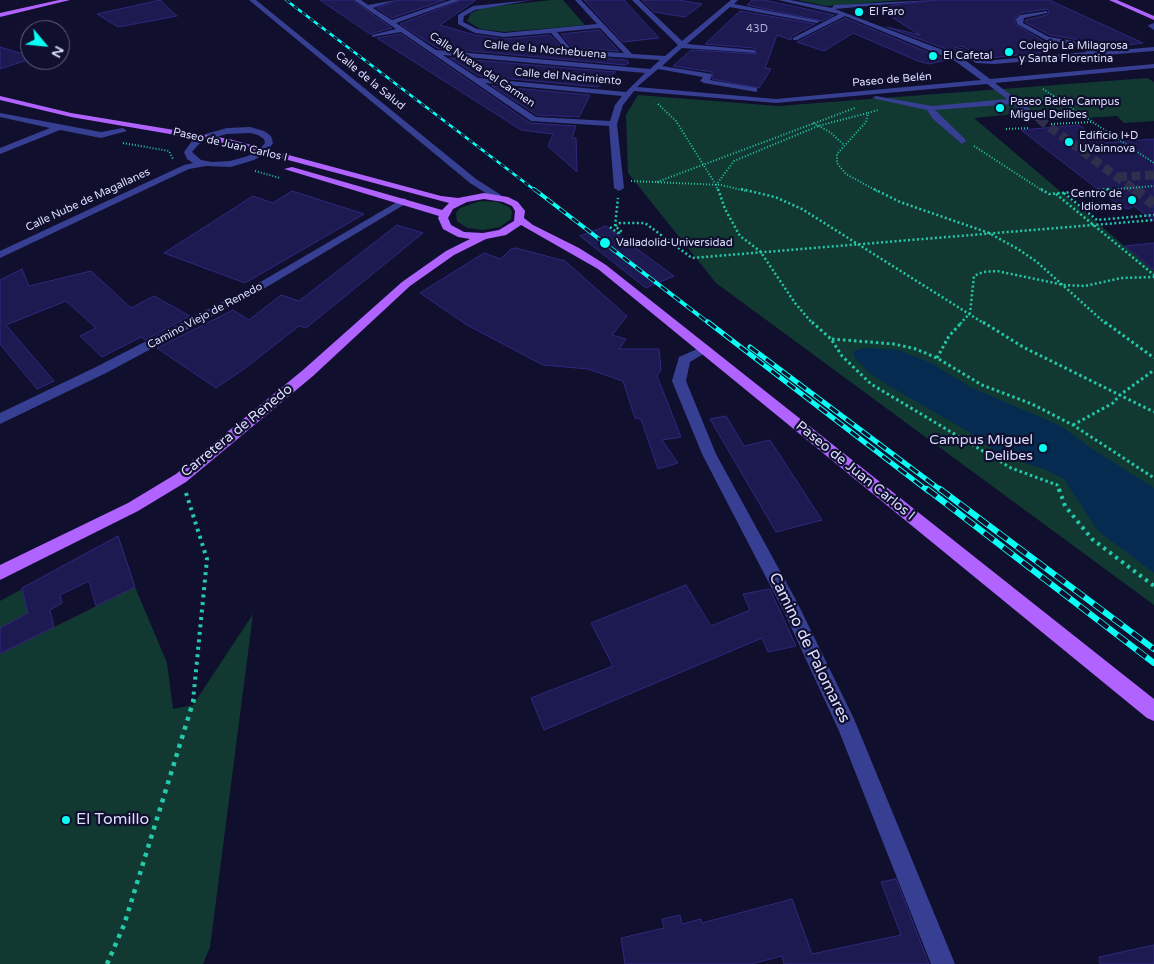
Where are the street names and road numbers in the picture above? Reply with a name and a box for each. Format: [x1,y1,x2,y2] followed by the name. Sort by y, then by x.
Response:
[427,30,537,110] street label: Calle Nueva del Carmen
[483,38,607,62] street label: Calle de la Nochebuena
[333,49,407,113] street label: Calle de la Salud
[514,66,622,88] street label: Calle del Nacimiento
[852,70,932,90] street label: Paseo de Belén
[172,125,288,165] street label: Paseo de Juan Carlos I
[24,165,152,235] street label: Calle Nube de Magallanes
[145,280,265,352] street label: Camino Viejo de Renedo
[178,381,296,481] street label: Carretera de Renedo
[792,418,918,524] street label: Paseo de Juan Carlos I
[764,570,854,726] street label: Camino de Palomares

